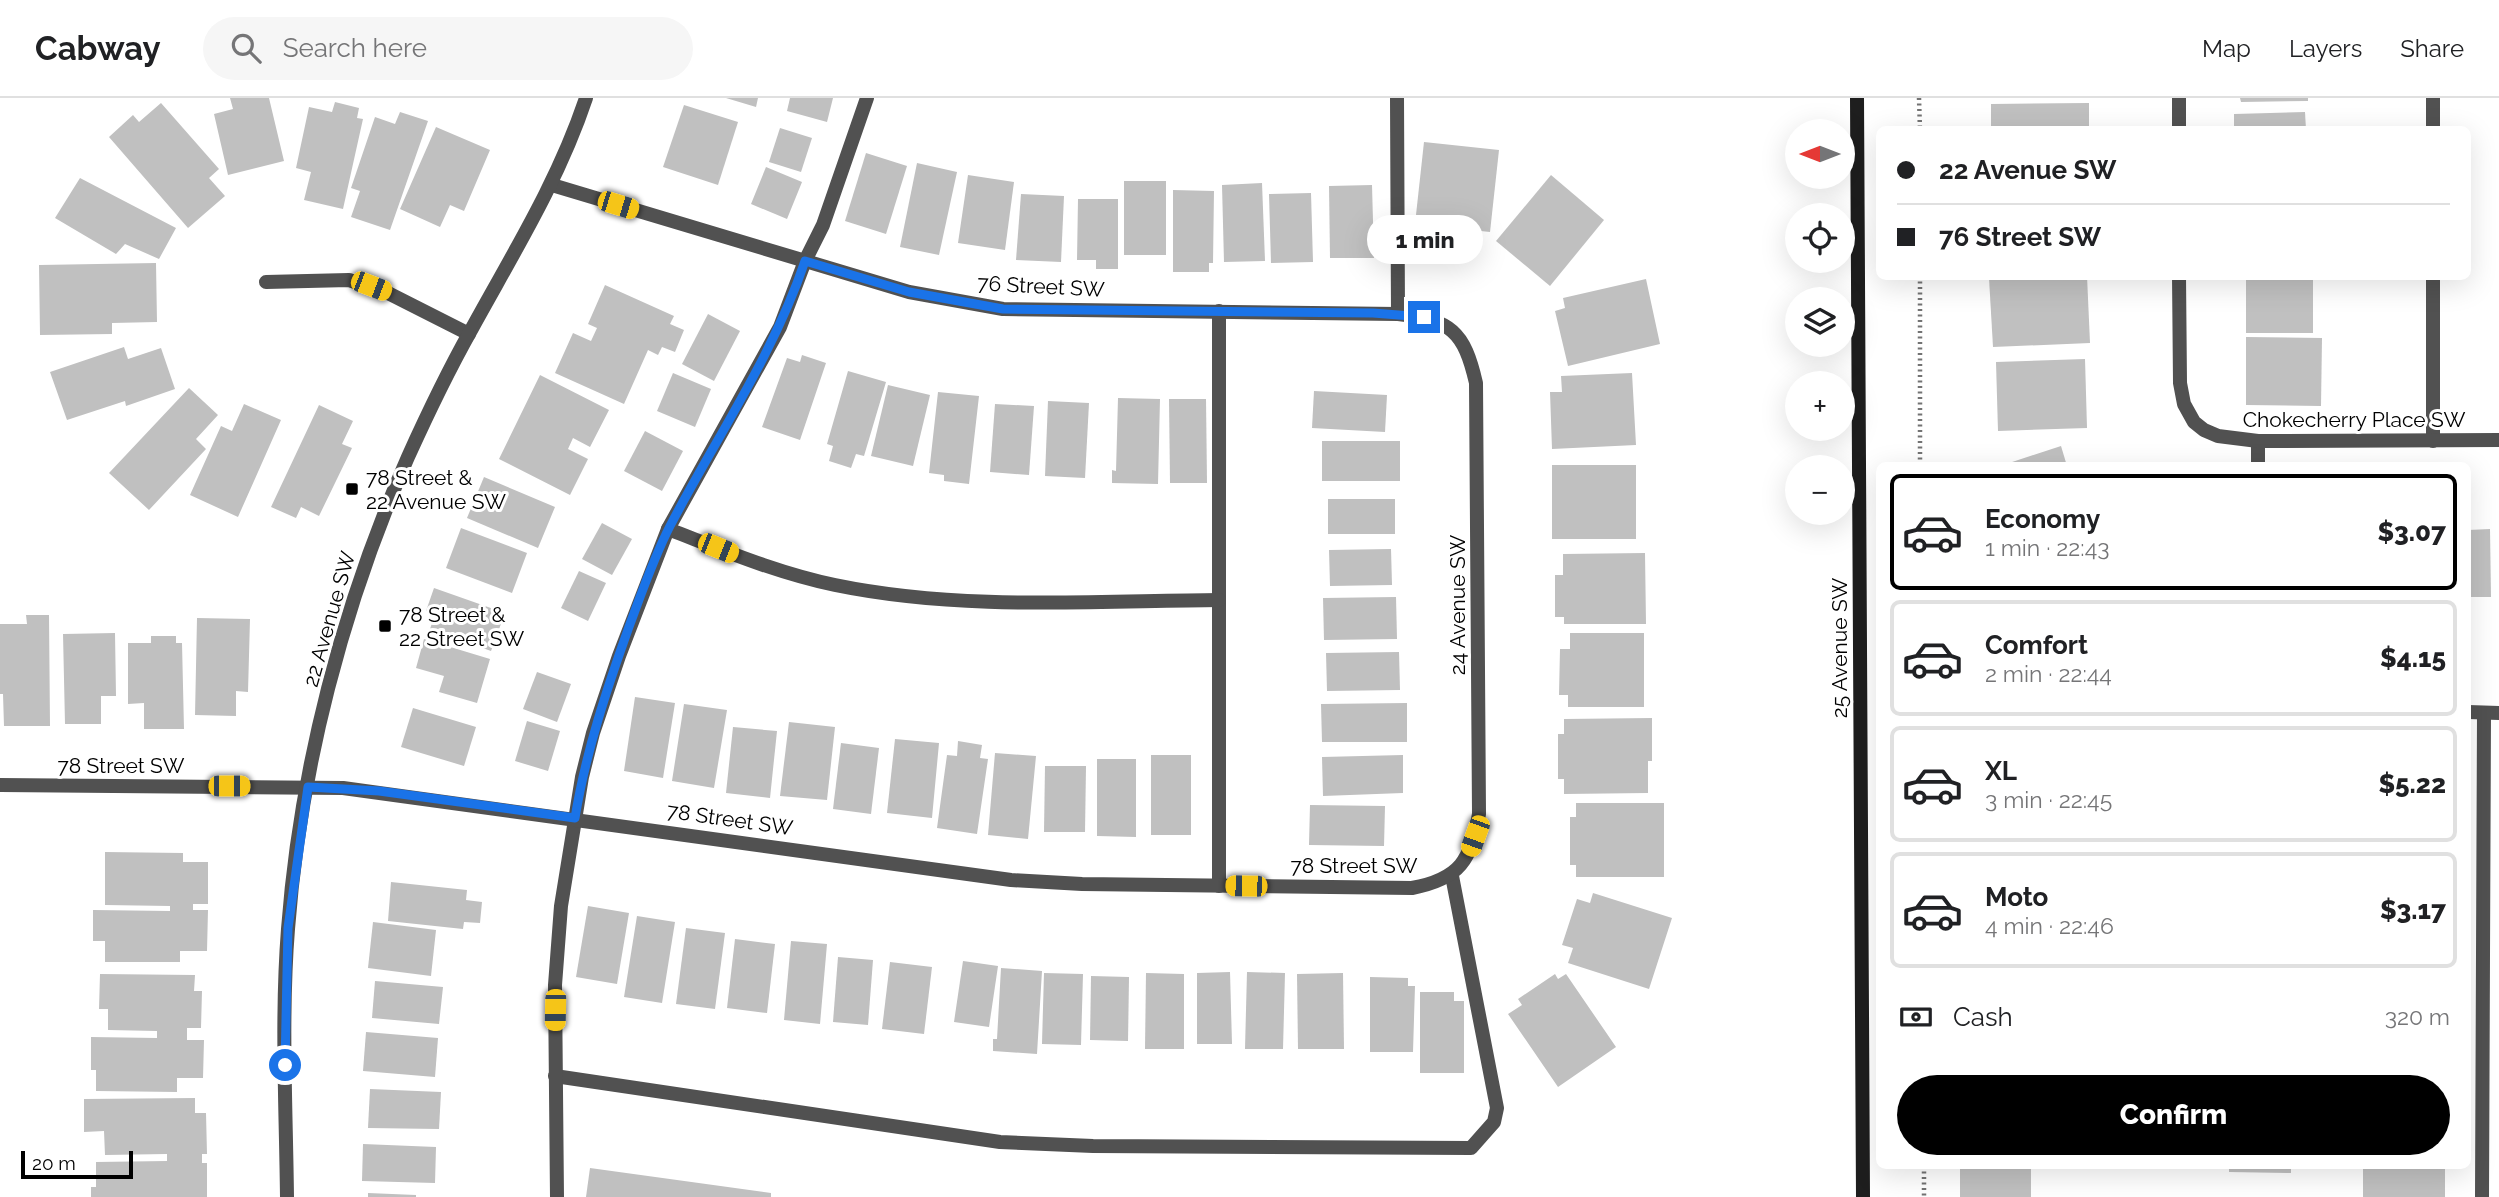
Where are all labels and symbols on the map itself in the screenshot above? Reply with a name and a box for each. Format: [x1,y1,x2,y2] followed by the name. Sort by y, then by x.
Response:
[1785,119,1855,189] north arrow
[595,189,642,221] car
[1366,216,1482,264] callout: 1 min
[348,269,395,303] car
[977,270,1105,302] street label: 76 Street SW
[1408,301,1440,333] route end
[2243,407,2465,432] street label: Chokecherry Place SW
[366,465,506,514] place label: 78 Street & 22 Avenue SW
[344,481,360,497] marker: 78 Street & 22 Avenue SW
[695,530,742,566] car
[1445,535,1470,675] street label: 24 Avenue SW
[298,548,360,690] street label: 22 Avenue SW
[1827,578,1852,718] street label: 25 Avenue SW
[399,602,524,651] place label: 78 Street & 22 Street SW
[377,618,393,634] marker: 78 Street & 22 Street SW
[58,753,185,778] street label: 78 Street SW
[209,776,251,797] car
[665,798,795,840] street label: 78 Street SW
[1458,813,1493,859] car
[1291,853,1418,878] street label: 78 Street SW
[1225,875,1268,897] car
[545,989,566,1031] car
[269,1049,301,1081] route start
[21,1148,133,1180] scale bar

